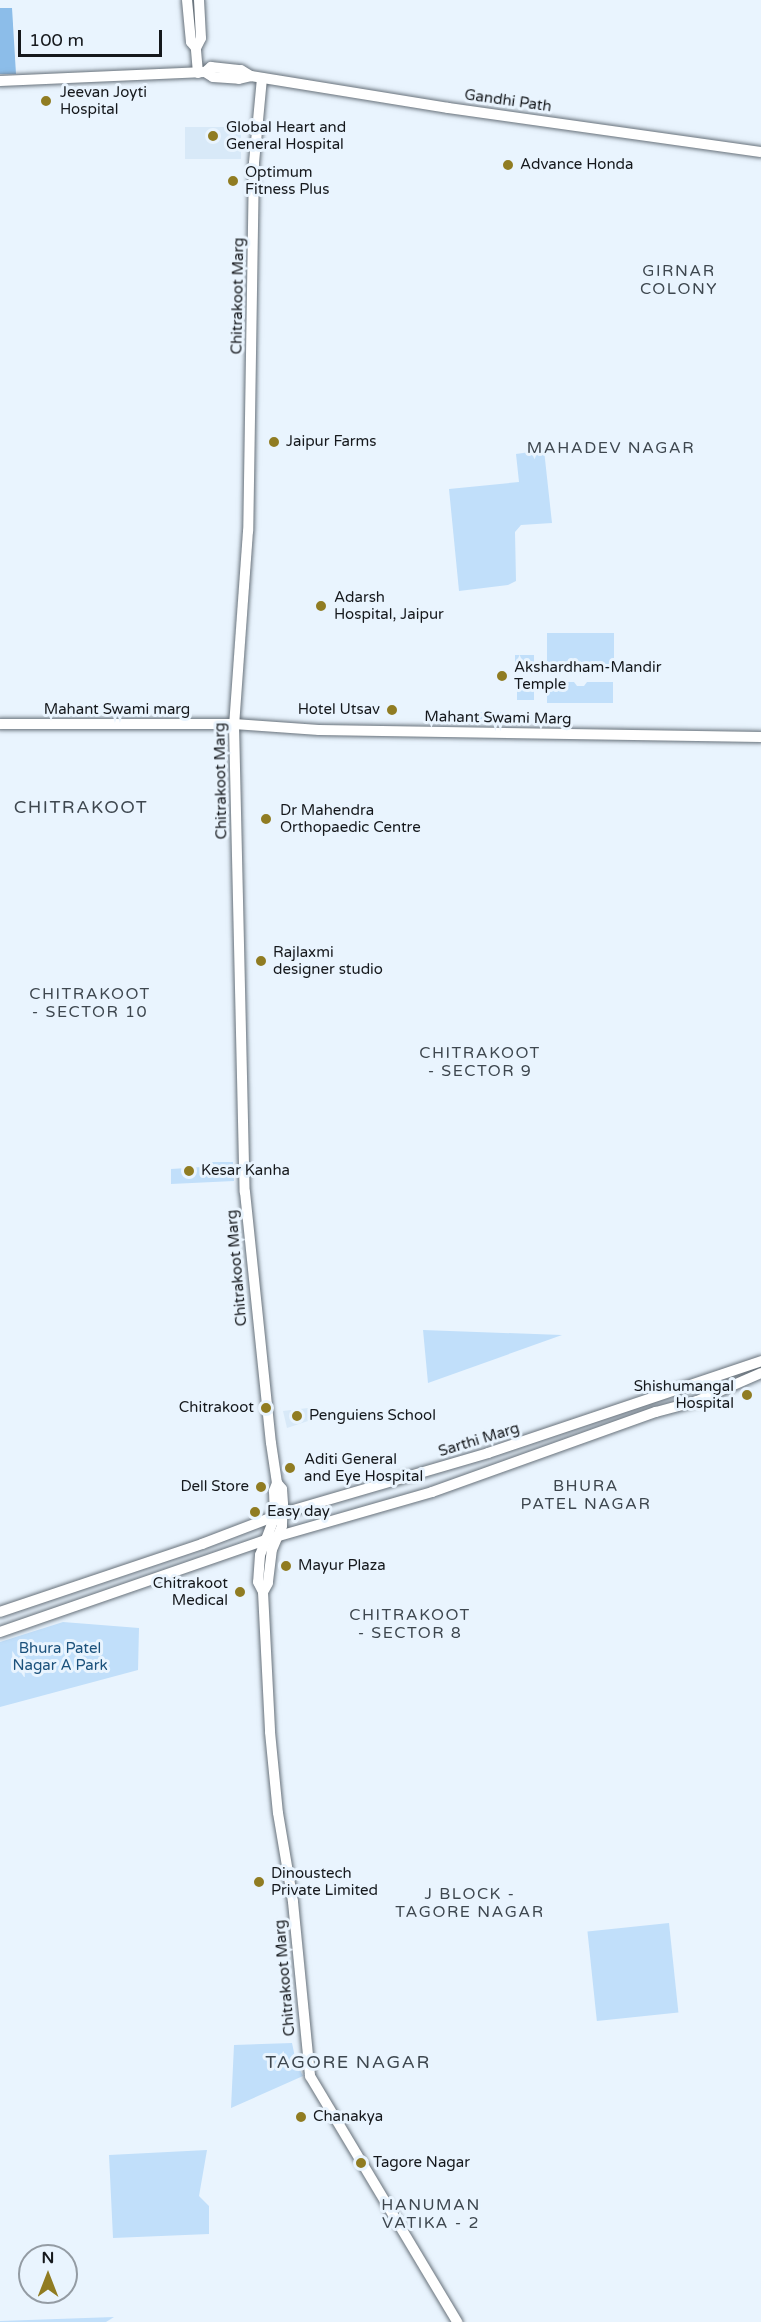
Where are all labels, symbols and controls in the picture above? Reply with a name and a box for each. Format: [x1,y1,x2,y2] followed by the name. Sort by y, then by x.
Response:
[21,18,165,56] scale bar
[29,29,84,51] text: 100 m
[60,83,147,118] place label: Jeevan Joyti Hospital
[463,86,553,116] street label: Gandhi Path
[37,92,55,110] marker: Jeevan Joyti Hospital
[226,118,346,153] place label: Global Heart and General Hospital
[204,127,222,145] marker: Global Heart and General Hospital
[520,156,633,174] place label: Advance Honda
[501,158,515,172] marker: Advance Honda
[245,163,329,198] place label: Optimum Fitness Plus
[226,174,240,188] marker: Optimum Fitness Plus
[228,237,248,355] street label: Chitrakoot Marg
[640,261,718,299] district label: GIRNAR COLONY
[286,433,377,451] place label: Jaipur Farms
[267,435,281,449] marker: Jaipur Farms
[527,438,695,458] district label: MAHADEV NAGAR
[334,588,444,623] place label: Adarsh Hospital, Jaipur
[312,597,330,615] marker: Adarsh Hospital, Jaipur
[514,658,661,693] place label: Akshardham-Mandir Temple
[495,669,509,683] marker: Akshardham-Mandir Temple
[44,701,190,719] street label: Mahant Swami marg
[298,701,380,719] place label: Hotel Utsav
[385,703,399,717] marker: Hotel Utsav
[424,708,572,728] street label: Mahant Swami Marg
[211,722,231,840] street label: Chitrakoot Marg
[14,796,148,818] district label: CHITRAKOOT
[280,801,421,836] place label: Dr Mahendra Orthopaedic Centre
[257,810,275,828] marker: Dr Mahendra Orthopaedic Centre
[273,943,383,978] place label: Rajlaxmi designer studio
[254,954,268,968] marker: Rajlaxmi designer studio
[29,984,151,1022] district label: CHITRAKOOT - SECTOR 10
[419,1043,541,1081] district label: CHITRAKOOT - SECTOR 9
[201,1162,290,1180] place label: Kesar Kanha
[182,1164,196,1178] marker: Kesar Kanha
[223,1209,251,1327] street label: Chitrakoot Marg
[634,1377,734,1412] place label: Shishumangal Hospital
[738,1386,756,1404] marker: Shishumangal Hospital
[179,1399,254,1417] place label: Chitrakoot
[259,1401,273,1415] marker: Chitrakoot
[309,1407,436,1425] place label: Penguiens School
[290,1409,304,1423] marker: Penguiens School
[436,1419,522,1461] street label: Sarthi Marg
[304,1450,423,1485] place label: Aditi General and Eye Hospital
[281,1459,299,1477] marker: Aditi General and Eye Hospital
[521,1476,651,1514] district label: BHURA PATEL NAGAR
[180,1478,249,1496] place label: Dell Store
[254,1480,268,1494] marker: Dell Store
[267,1503,330,1521] place label: Easy day
[248,1505,262,1519] marker: Easy day
[298,1557,386,1575] place label: Mayur Plaza
[279,1559,293,1573] marker: Mayur Plaza
[153,1574,228,1609] place label: Chitrakoot Medical
[233,1585,247,1599] marker: Chitrakoot Medical
[349,1605,471,1643] district label: CHITRAKOOT - SECTOR 8
[12,1639,108,1674] park label: Bhura Patel Nagar A Park
[271,1864,378,1899] place label: Dinoustech Private Limited
[252,1875,266,1889] marker: Dinoustech Private Limited
[395,1884,545,1922] district label: J BLOCK - TAGORE NAGAR
[271,1919,299,2037] street label: Chitrakoot Marg
[265,2051,431,2073] district label: TAGORE NAGAR
[313,2108,383,2126] place label: Chanakya
[294,2110,308,2124] marker: Chanakya
[373,2154,470,2172] place label: Tagore Nagar
[354,2156,368,2170] marker: Tagore Nagar
[381,2195,481,2233] district label: HANUMAN VATIKA - 2
[18,2244,78,2304] north arrow
[42,2248,54,2268] text: N

